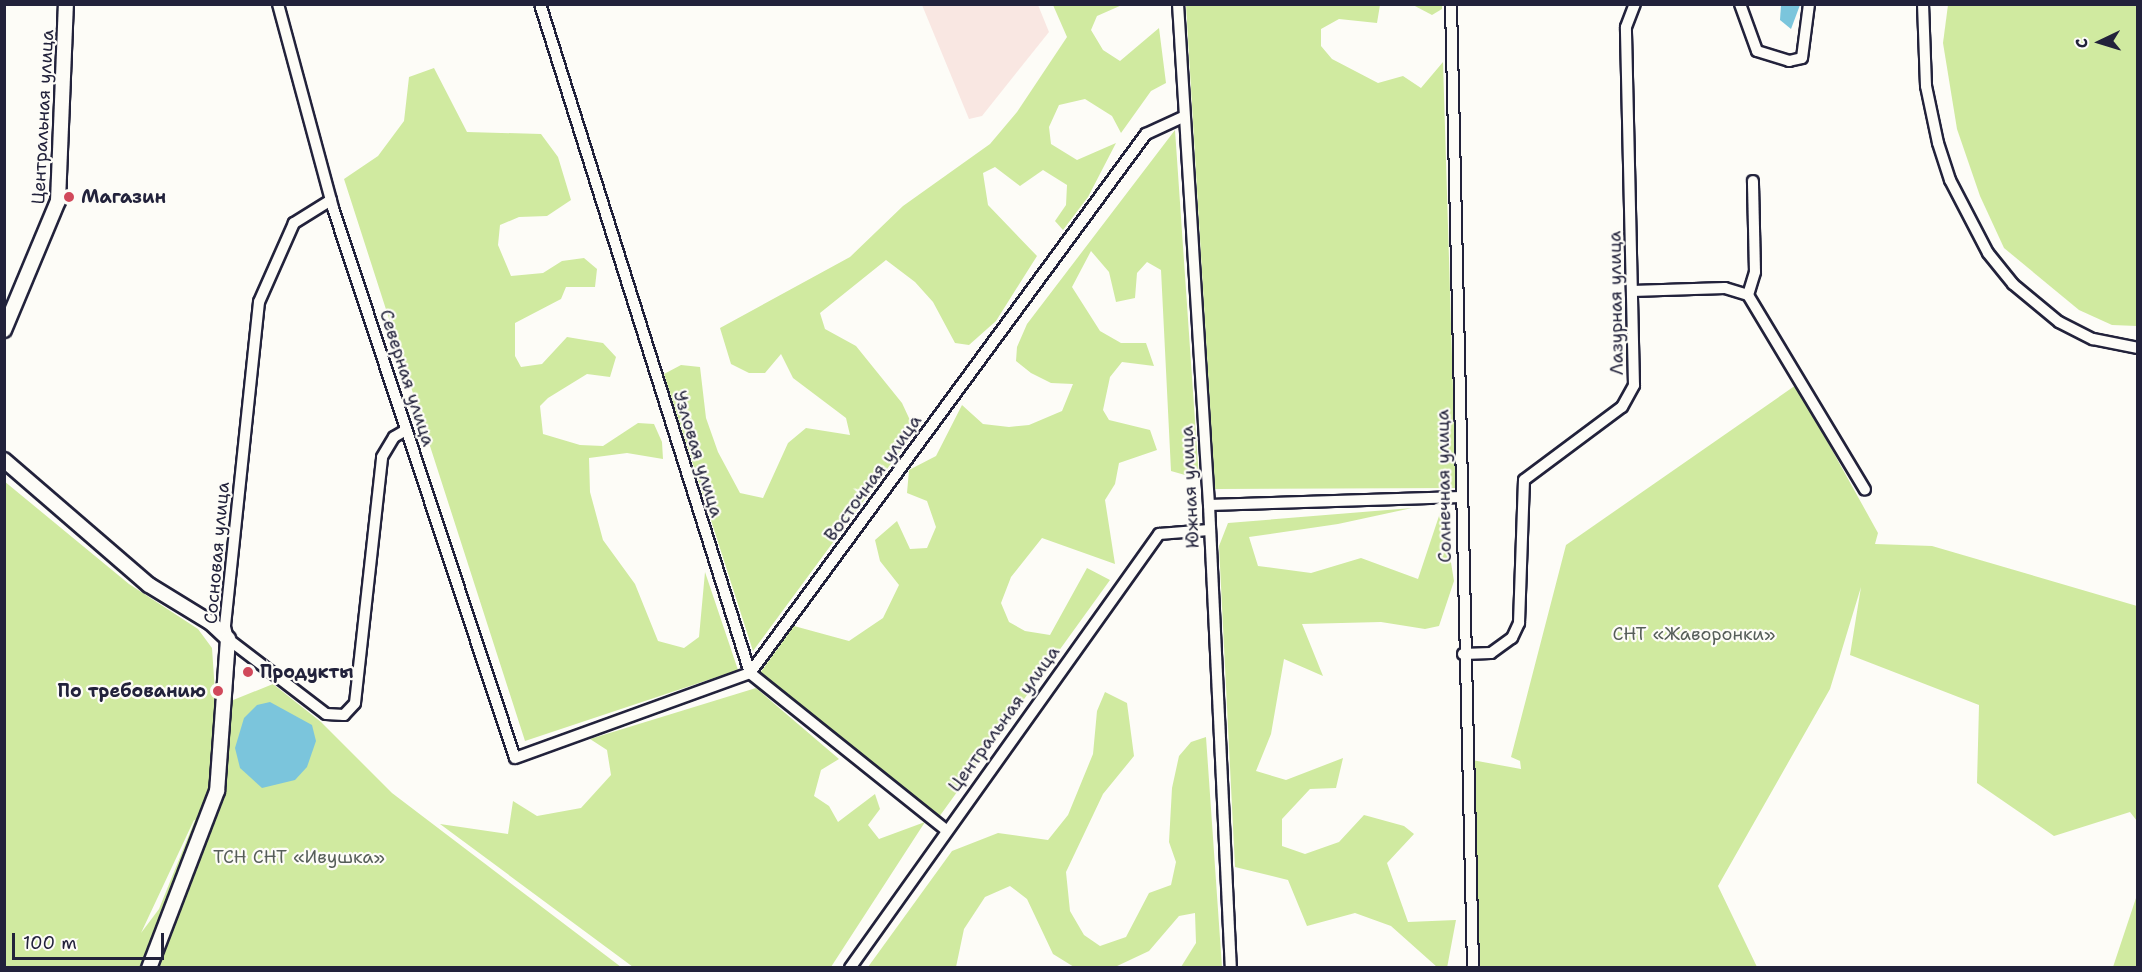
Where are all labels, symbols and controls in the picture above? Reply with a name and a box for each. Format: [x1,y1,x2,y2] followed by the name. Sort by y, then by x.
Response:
[2070,12,2130,72] north arrow
[28,29,58,205] street label: Центральная улица
[2071,38,2092,49] text: С
[81,186,166,208] place label: Магазин
[62,190,76,204] marker: Магазин
[1604,231,1628,375] street label: Лазурная улица
[375,307,439,449] street label: Северная улица
[668,388,728,520] street label: Узловая улица
[1432,409,1456,563] street label: Солнечная улица
[820,411,926,545] street label: Восточная улица
[1176,425,1204,549] street label: Южная улица
[200,481,234,625] street label: Сосновая улица
[1613,623,1775,645] park label: СНТ «Жаворонки»
[944,642,1064,796] street label: Центральная улица
[260,661,354,683] place label: Продукты
[241,665,255,679] marker: Продукты
[58,680,206,702] place label: По требованию
[211,684,225,698] marker: По требованию
[213,846,385,868] park label: ТСН СНТ «Ивушка»
[15,921,166,959] scale bar
[23,931,77,955] text: 100 m

